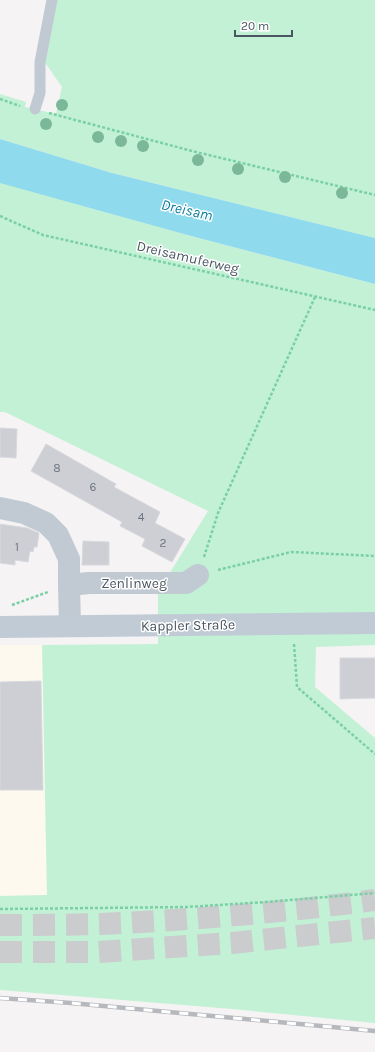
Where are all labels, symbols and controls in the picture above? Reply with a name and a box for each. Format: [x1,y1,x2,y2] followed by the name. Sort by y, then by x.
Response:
[235,12,292,38] scale bar
[241,19,269,33] text: 20 m
[159,195,215,225] water label: Dreisam
[135,237,241,278] street label: Dreisamuferweg
[53,461,61,475] house number: 8
[90,480,97,494] house number: 6
[138,510,145,524] house number: 4
[160,536,167,550] house number: 2
[15,540,19,554] house number: 1
[101,575,167,592] street label: Zenlinweg
[141,616,235,635] street label: Kappler Straße

